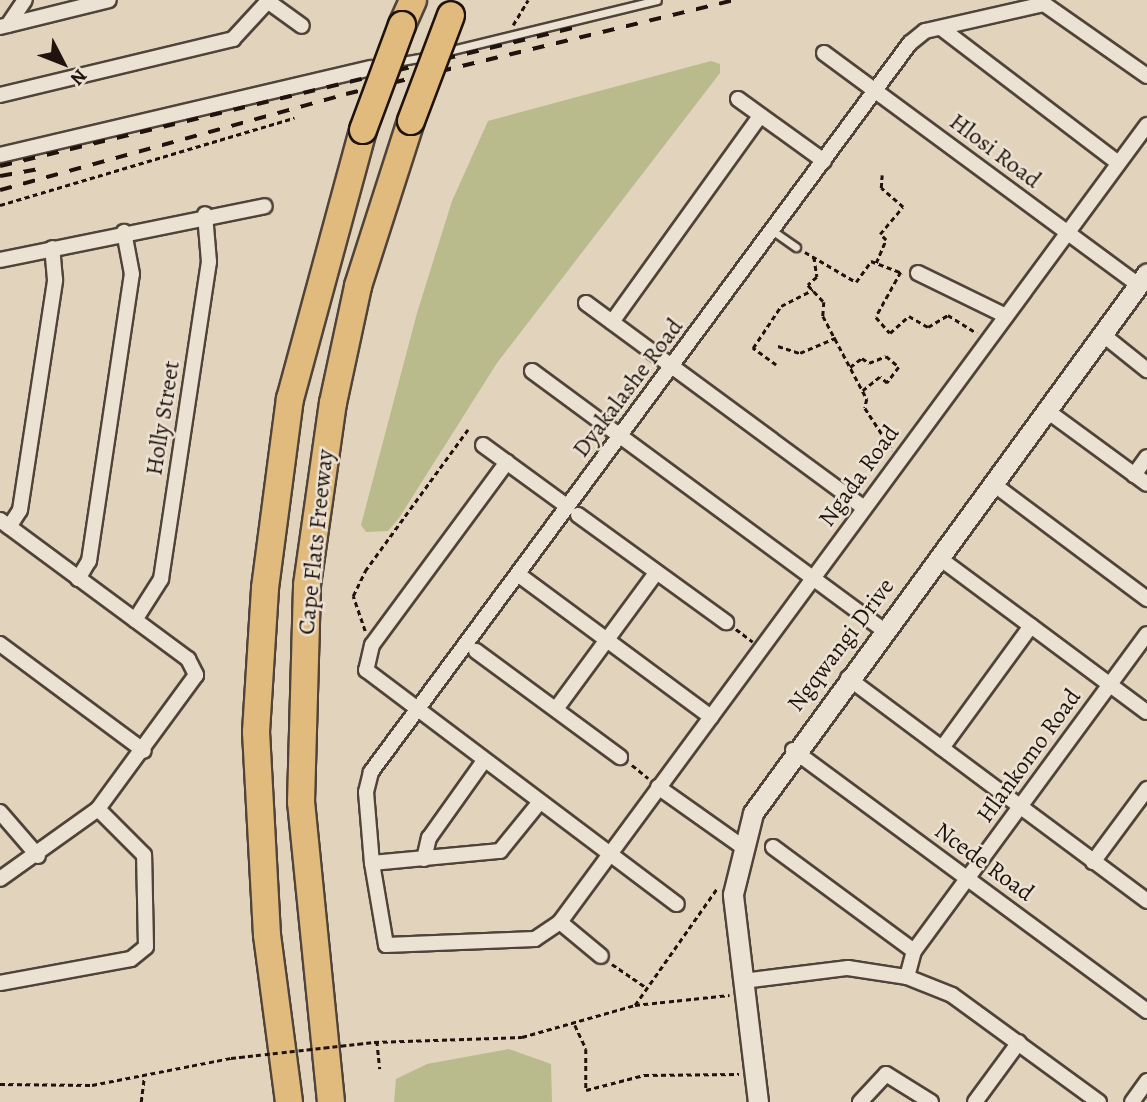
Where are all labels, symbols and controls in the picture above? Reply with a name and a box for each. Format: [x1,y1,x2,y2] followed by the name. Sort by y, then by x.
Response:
[28,28,98,98] north arrow
[64,63,93,91] text: N
[944,107,1046,195] street label: Hlosi Road
[566,313,690,463] street label: Dyakalashe Road
[140,359,186,477] street label: Holly Street
[813,420,905,532] street label: Ngada Road
[292,448,340,636] street label: Cape Flats Freeway
[782,573,900,717] street label: Ngqwangi Drive
[971,683,1087,829] street label: Hlankomo Road
[929,816,1039,908] street label: Ncede Road

